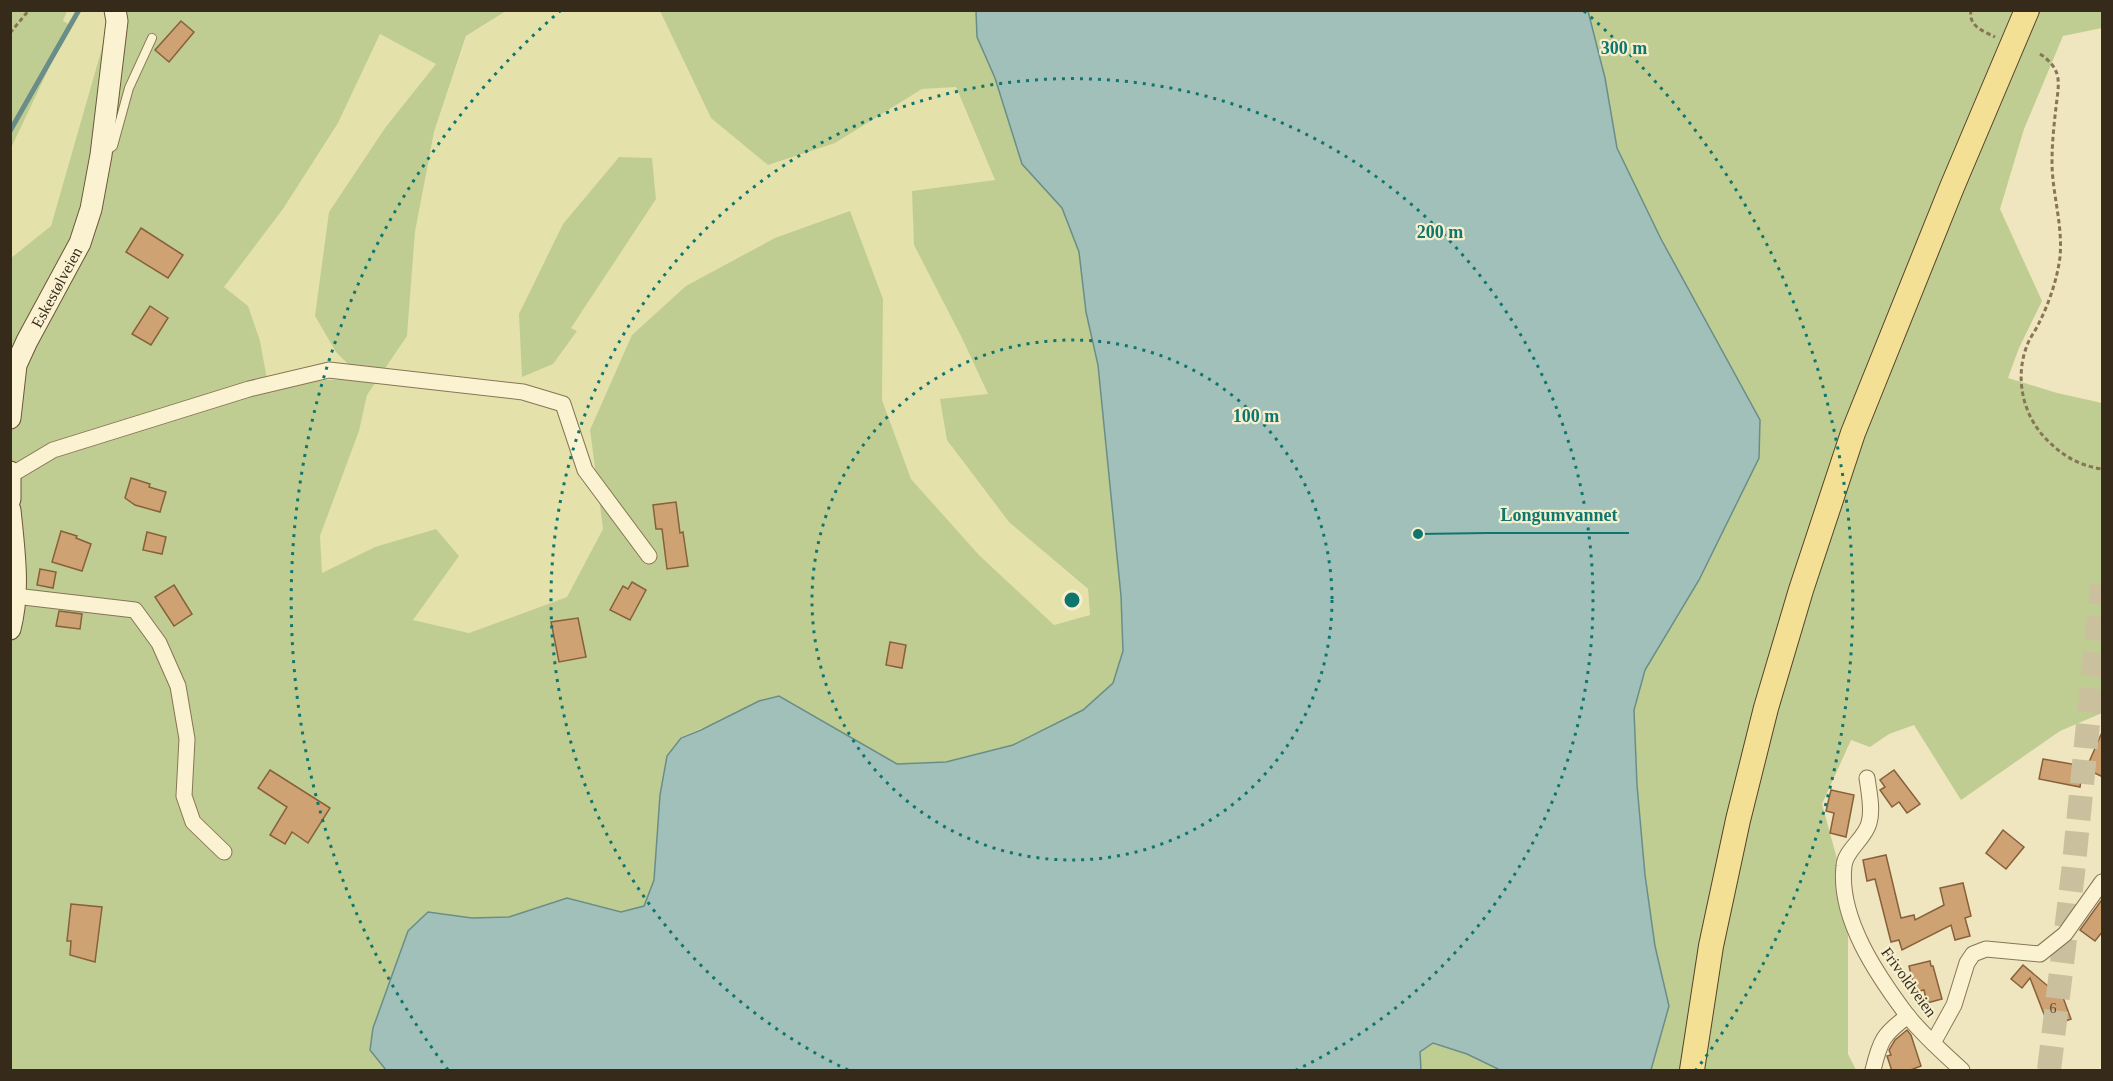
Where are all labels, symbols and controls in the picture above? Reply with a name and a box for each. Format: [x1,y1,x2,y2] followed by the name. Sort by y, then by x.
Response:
[1601,38,1647,58] text: 300 m
[1417,222,1463,242] text: 200 m
[28,244,85,330] street label: Eskestølveien
[1233,406,1279,426] text: 100 m
[1488,497,1629,533] callout: Longumvannet
[1500,505,1618,525] text: Longumvannet
[1062,590,1082,610] centre of rings
[1878,944,1940,1020] street label: Frivoldveien
[2050,1001,2057,1016] house number: 6

